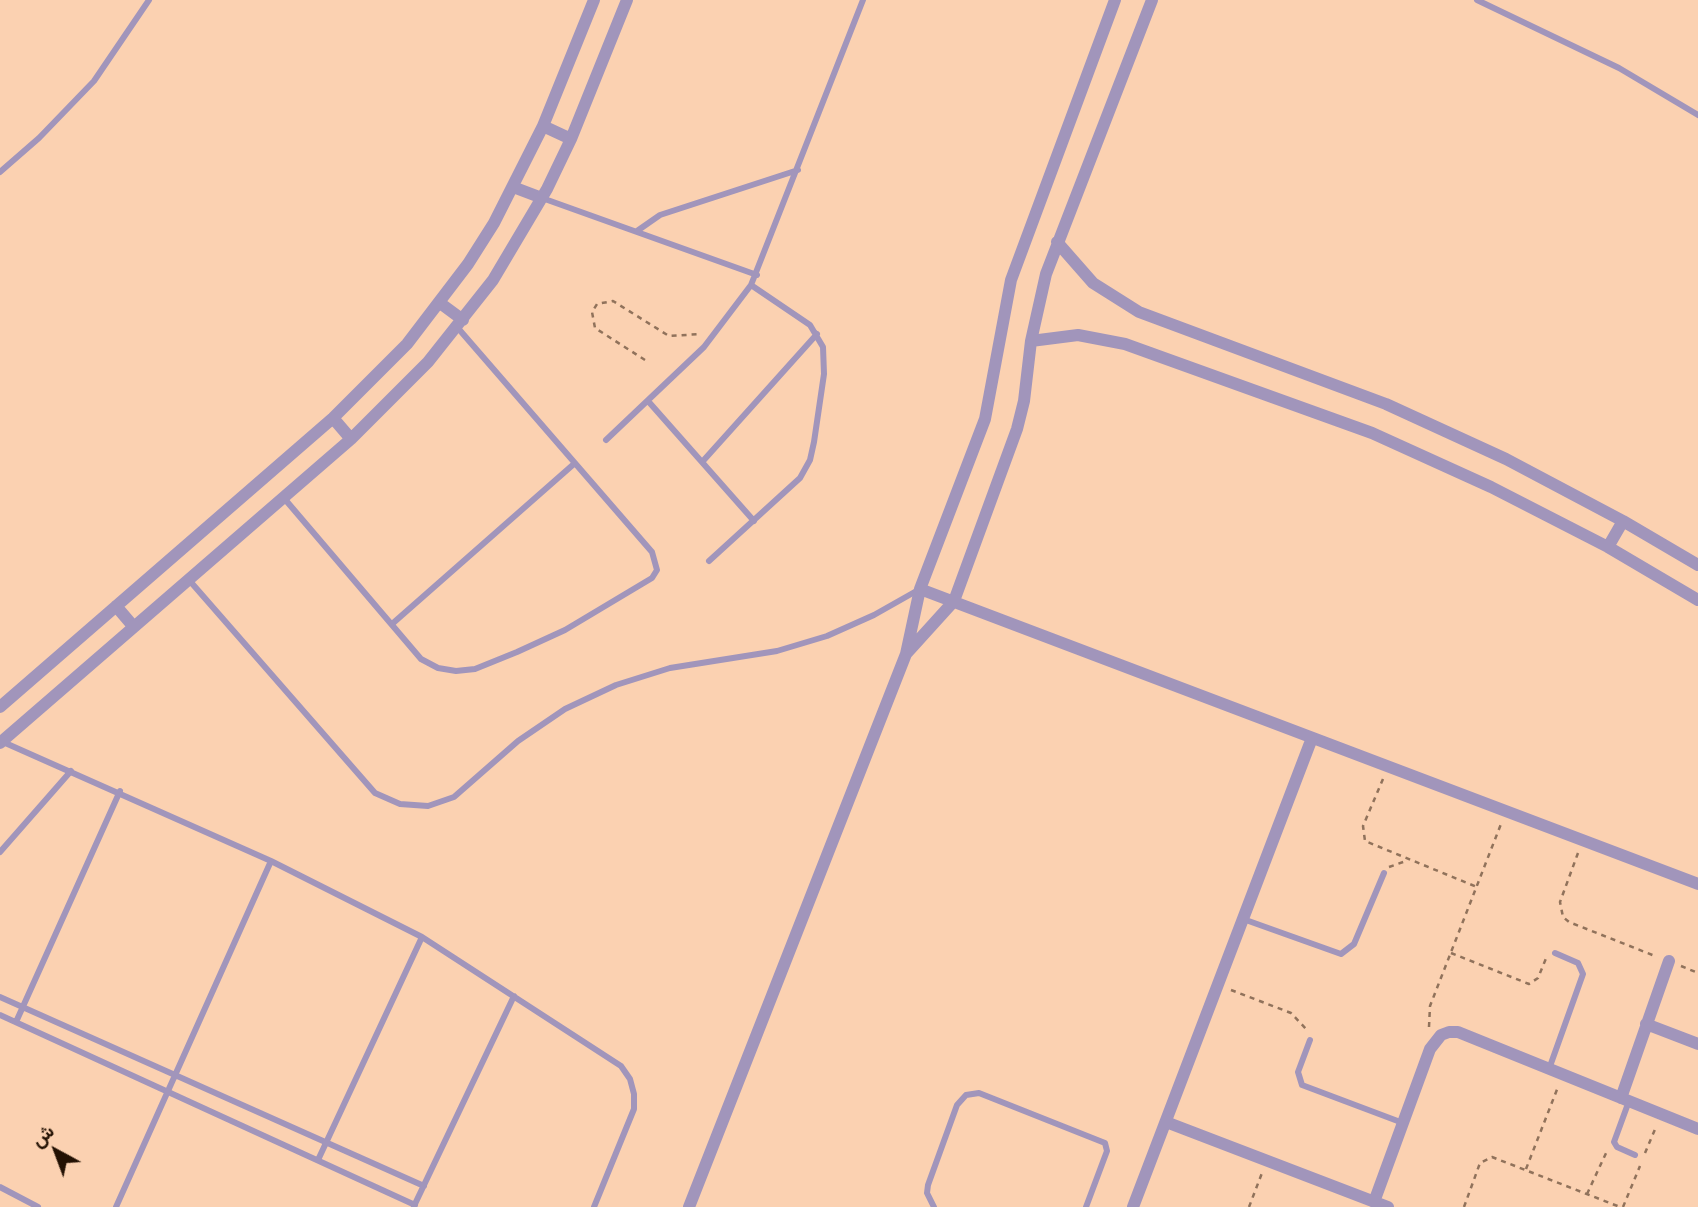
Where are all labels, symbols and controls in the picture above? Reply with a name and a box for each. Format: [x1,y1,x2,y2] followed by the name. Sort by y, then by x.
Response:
[21,1116,91,1186] north arrow
[26,1119,59,1152] text: ش

